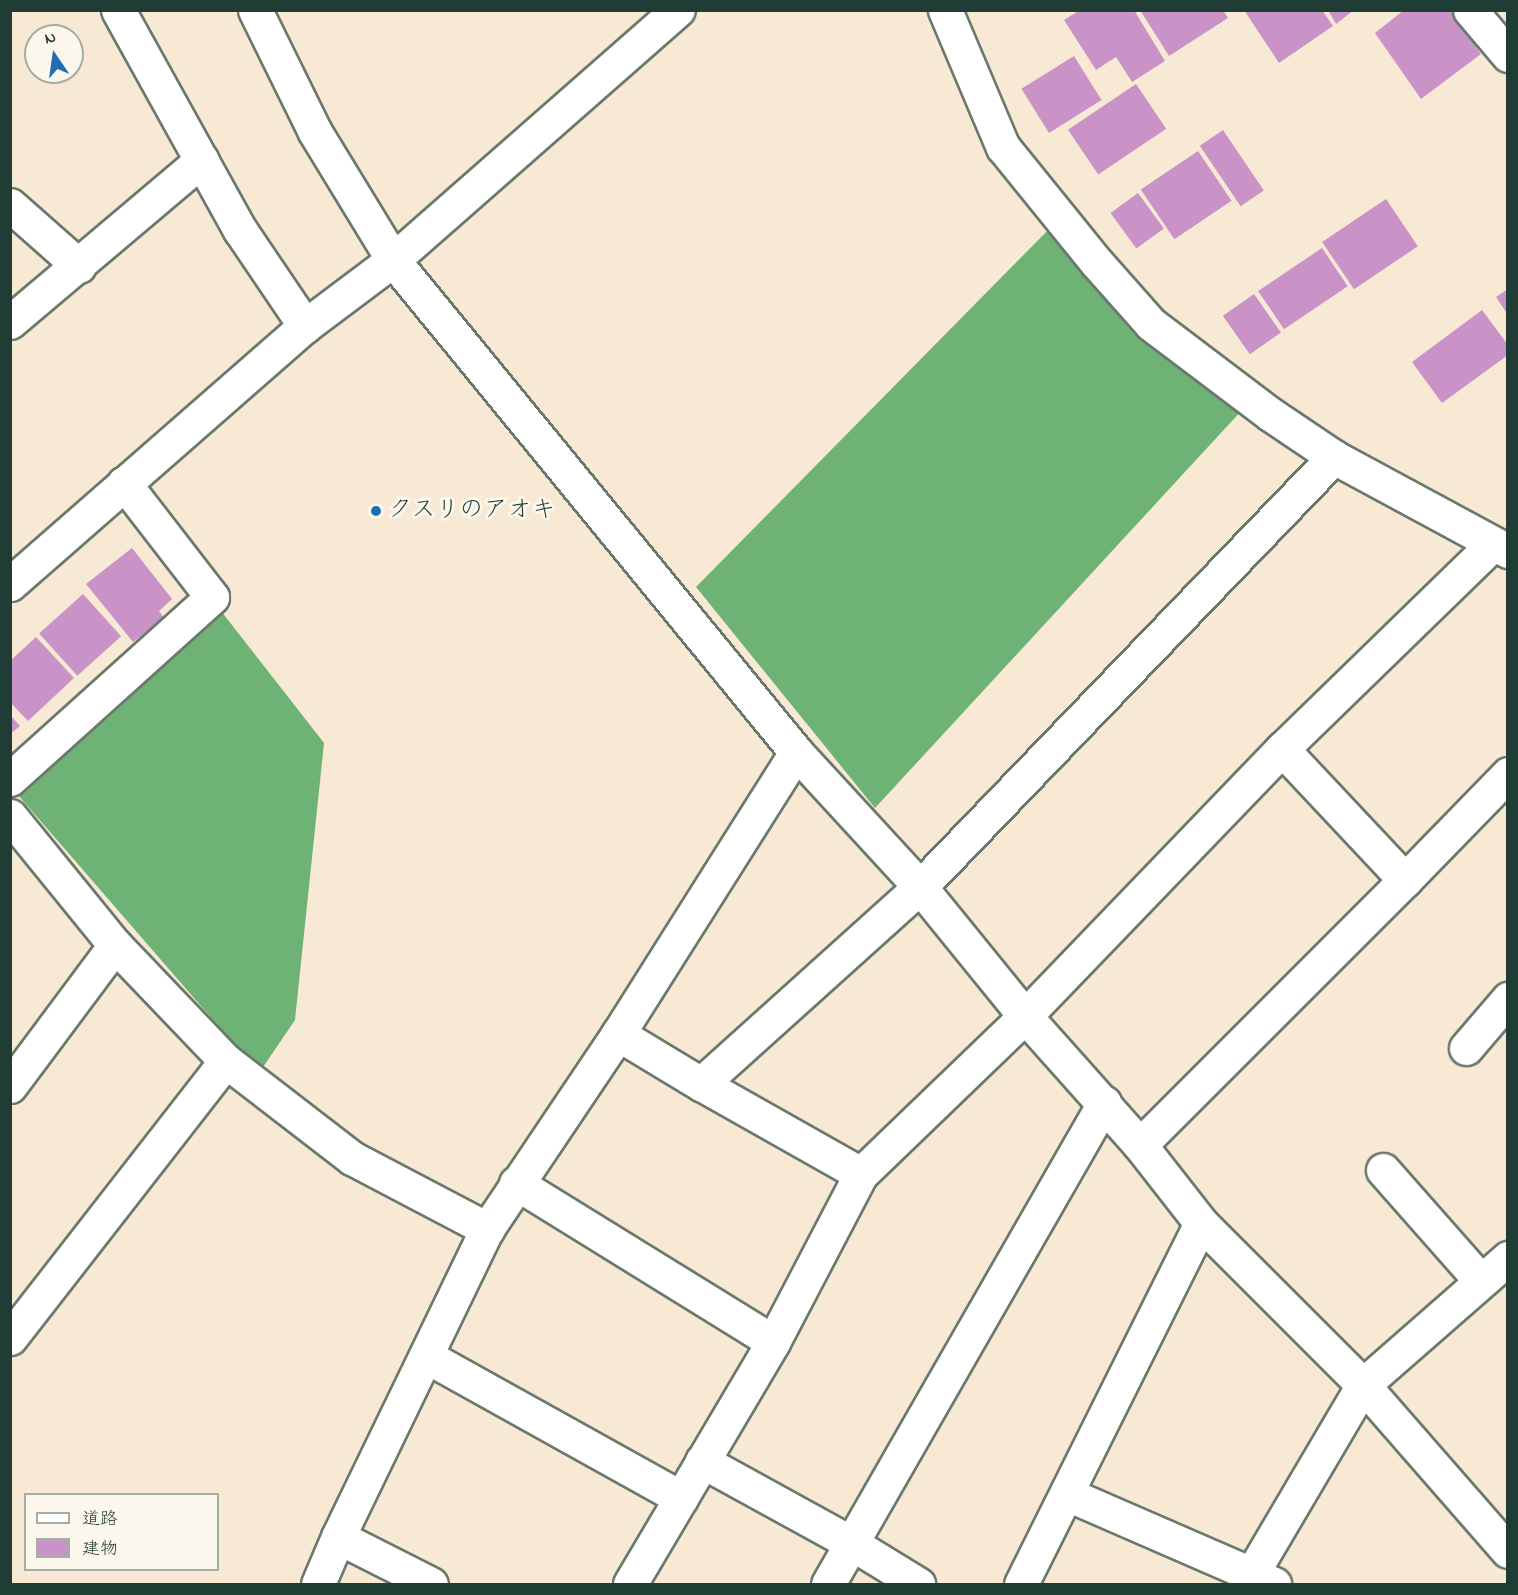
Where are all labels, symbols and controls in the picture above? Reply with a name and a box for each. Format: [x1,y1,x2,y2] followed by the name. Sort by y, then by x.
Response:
[24,24,84,84] north arrow
[42,26,58,51] text: N
[388,497,556,525] place label: クスリのアオキ
[369,504,383,518] marker: クスリのアオキ
[24,1493,219,1571] legend
[82,1507,118,1533] text: 道路
[82,1537,118,1563] text: 建物

